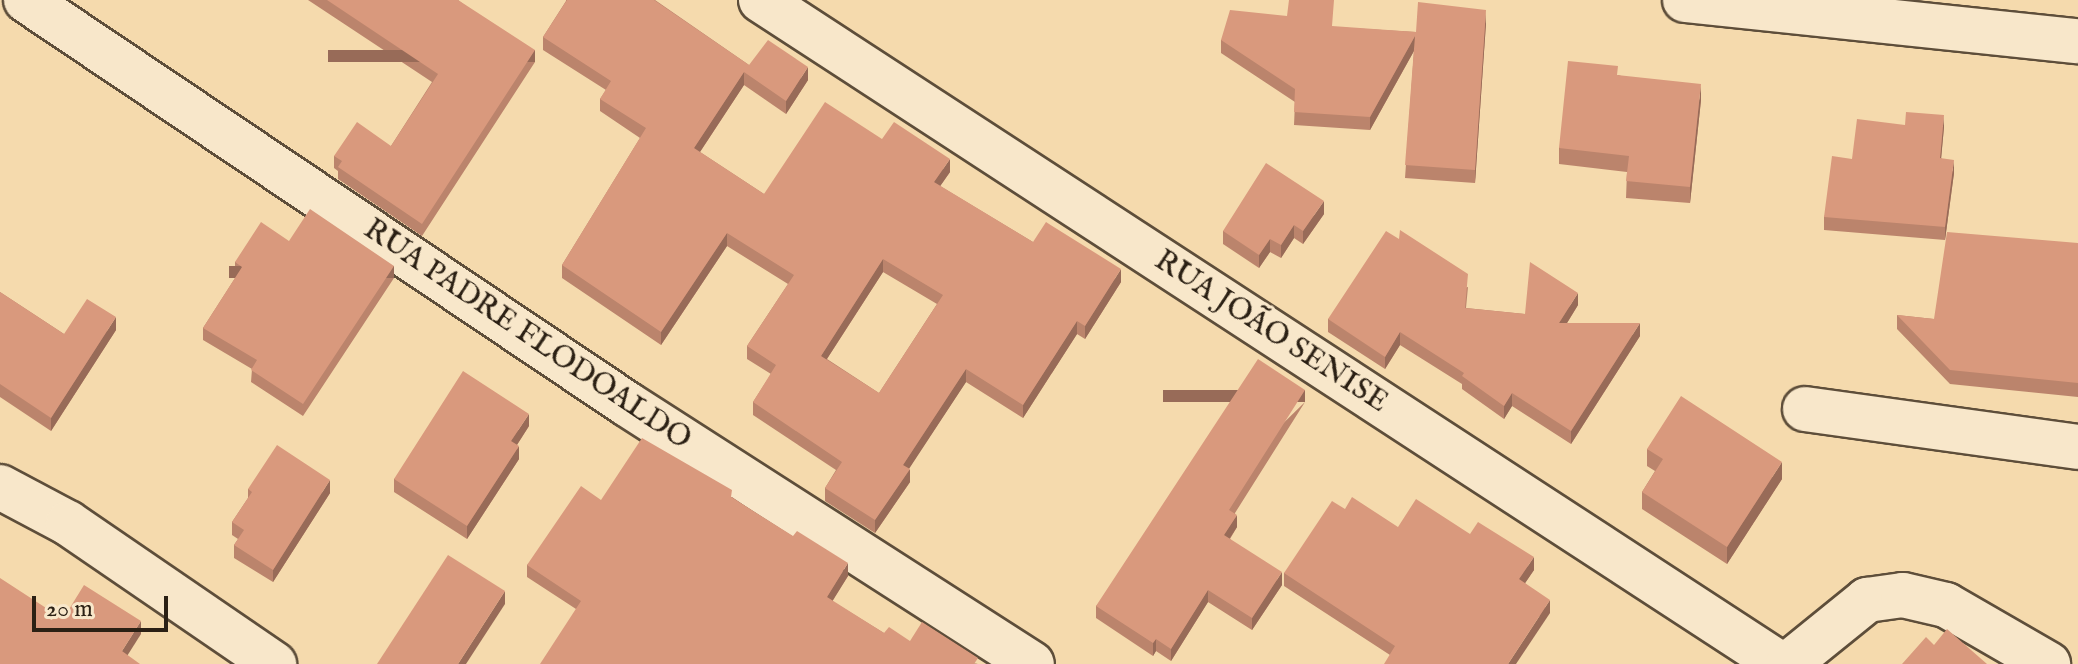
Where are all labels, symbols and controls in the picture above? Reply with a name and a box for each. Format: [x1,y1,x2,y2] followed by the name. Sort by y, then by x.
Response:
[357,212,697,458] street label: RUA PADRE FLODOALDO
[1148,243,1394,421] street label: RUA JOÃO SENISE
[36,580,172,630] scale bar
[46,594,93,625] text: 20 m

